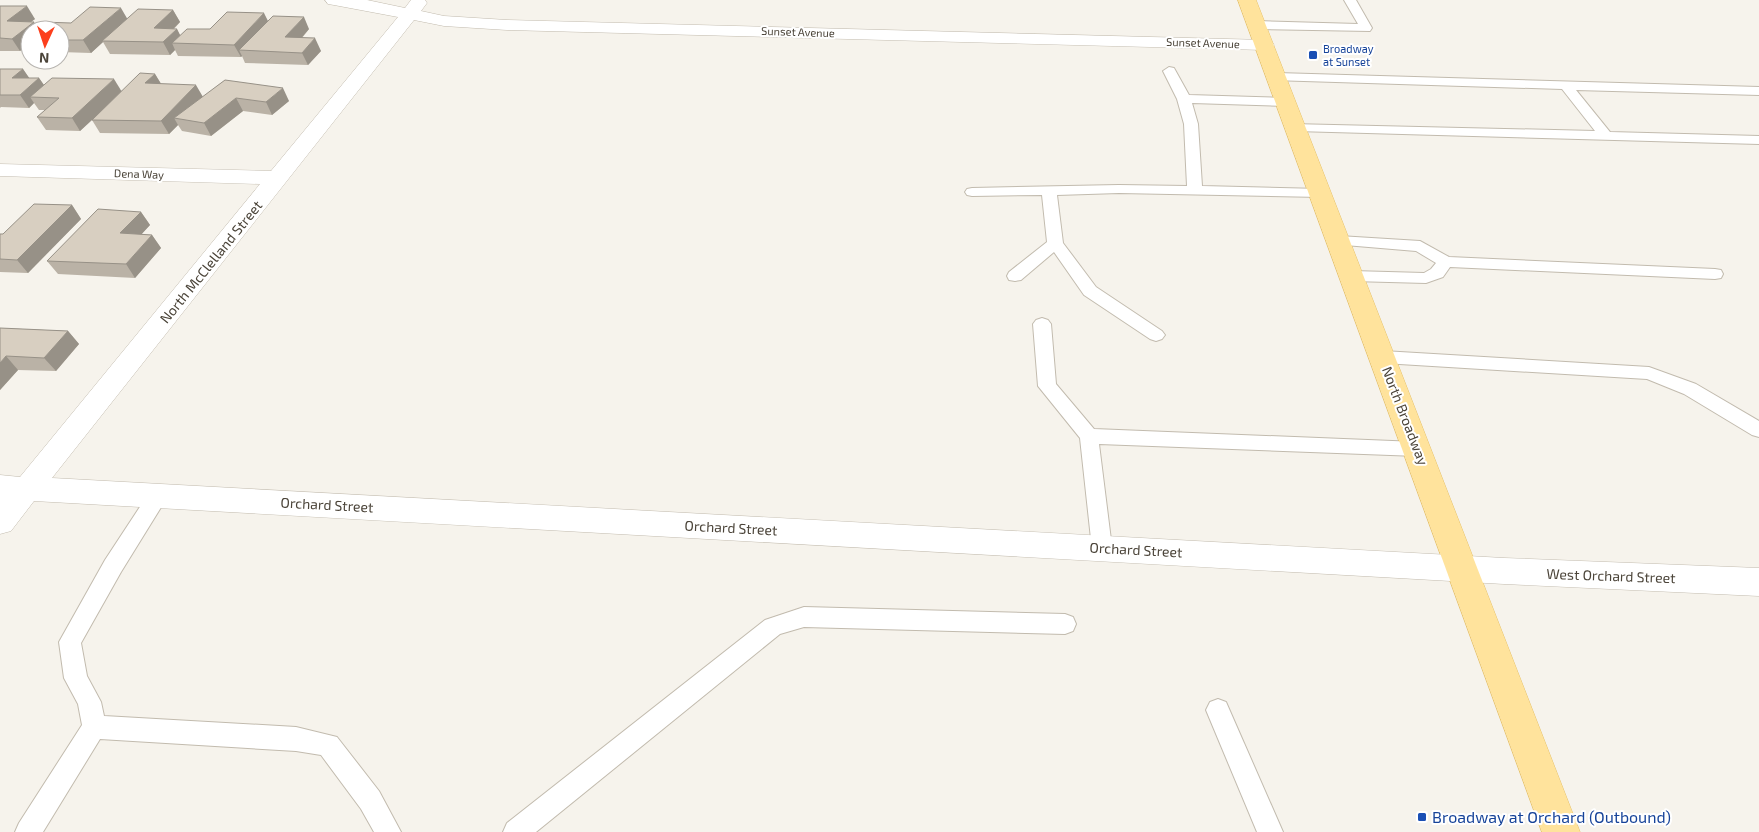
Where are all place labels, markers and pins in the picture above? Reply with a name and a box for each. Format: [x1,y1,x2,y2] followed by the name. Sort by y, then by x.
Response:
[1323,42,1374,68] place label: Broadway at Sunset
[1307,49,1319,61] marker: Broadway at Sunset
[1432,807,1671,826] place label: Broadway at Orchard (Outbound)
[1416,811,1428,823] marker: Broadway at Orchard (Outbound)

